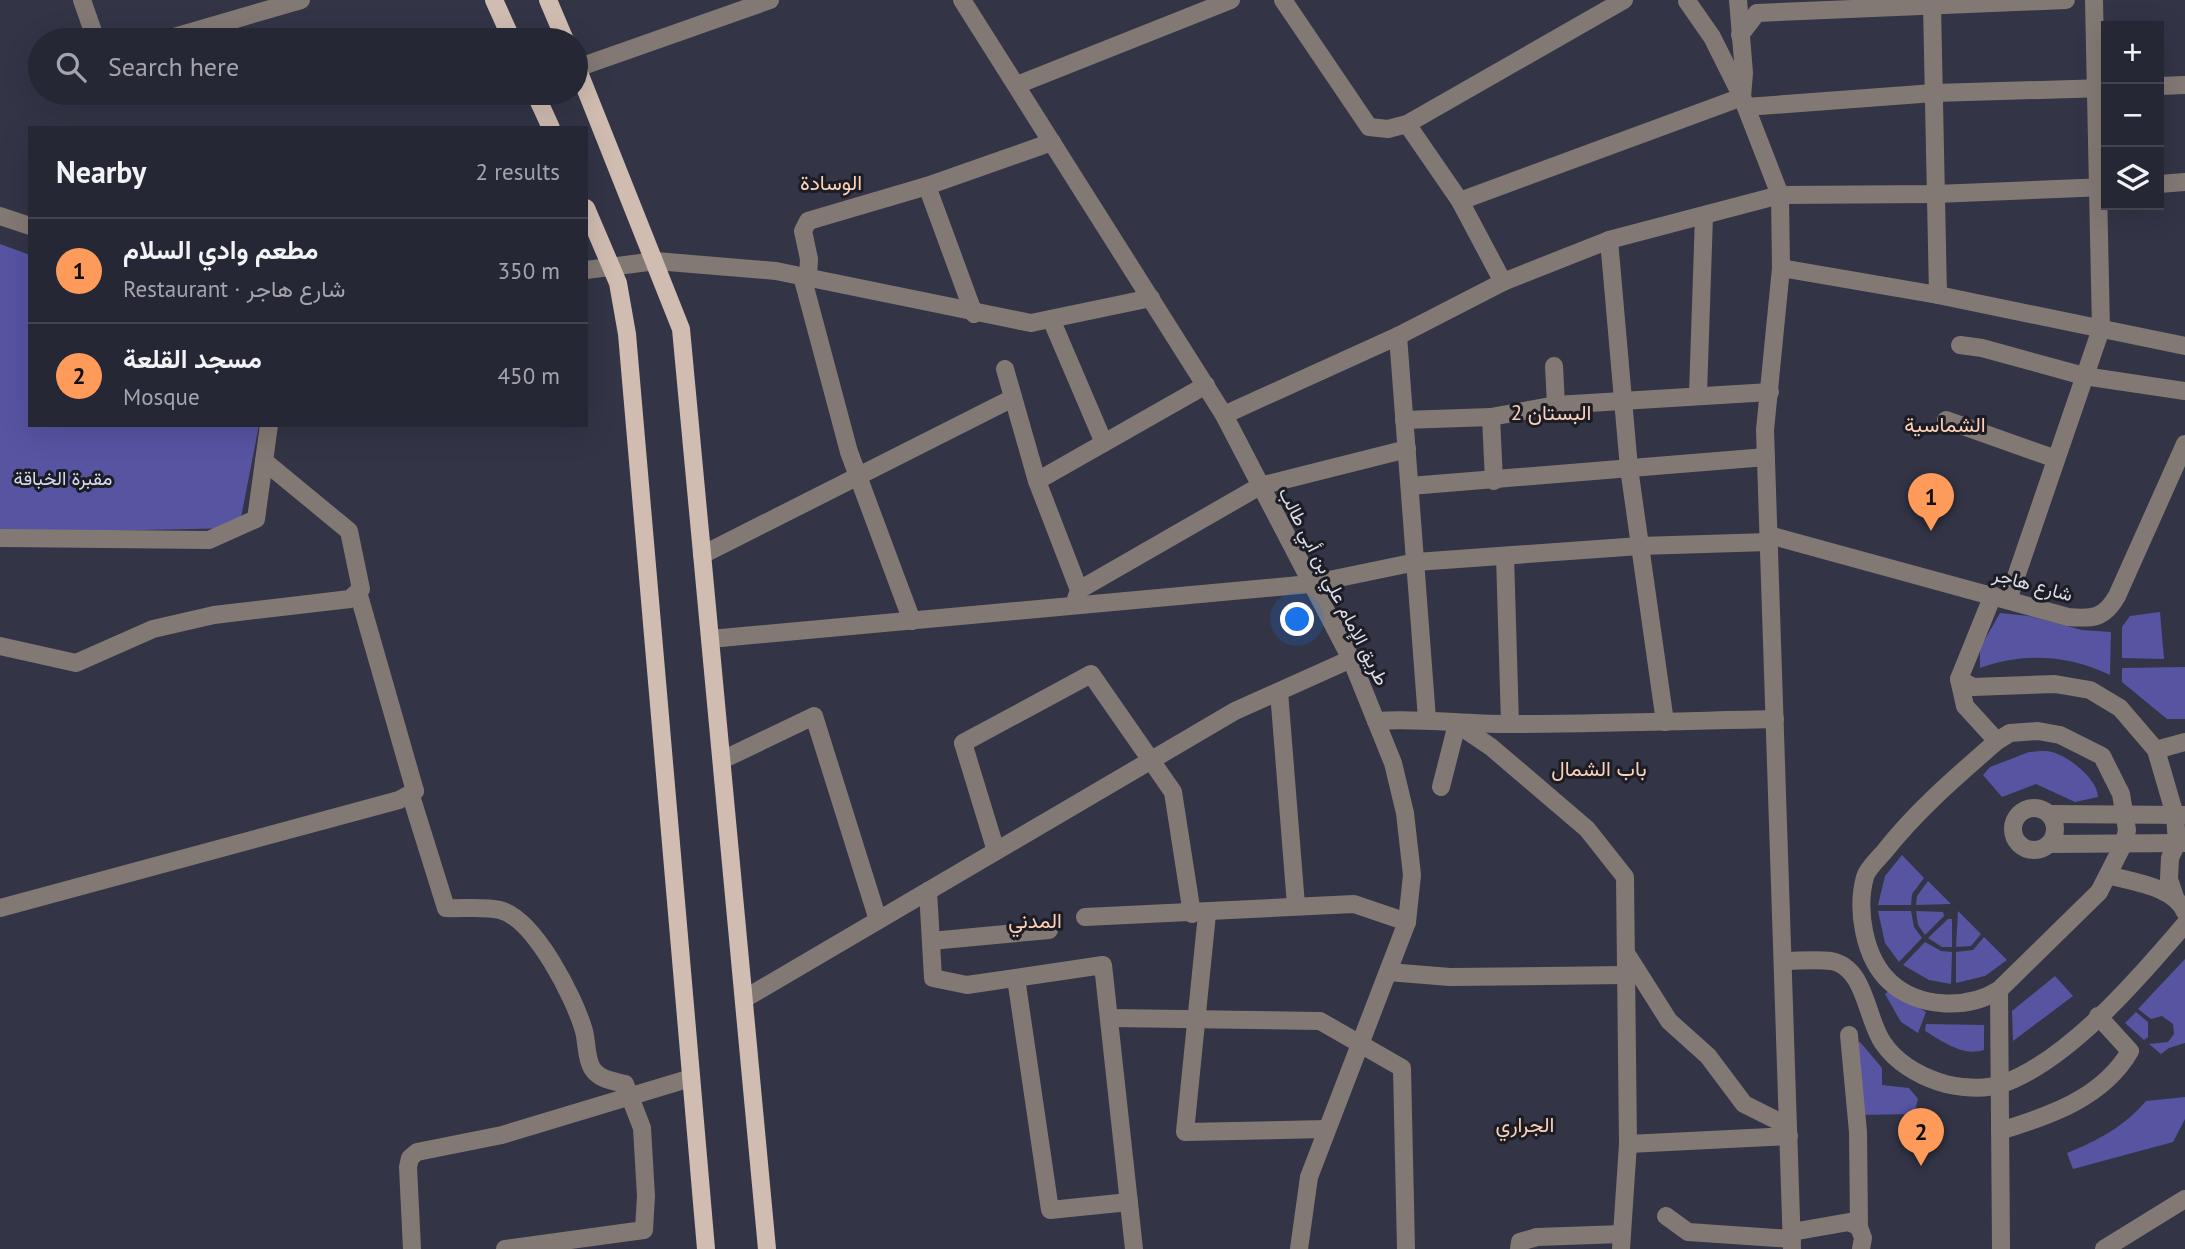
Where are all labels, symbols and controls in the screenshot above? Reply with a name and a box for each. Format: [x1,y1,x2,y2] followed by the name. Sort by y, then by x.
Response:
[2101,21,2164,210] map controls
[2101,21,2164,84] button: +
[28,28,588,105] search box
[52,48,90,86] icon: search
[108,50,239,83] text: Search here
[2101,84,2164,147] button: −
[2101,147,2164,210] button: layers
[56,152,146,191] text: Nearby
[476,157,560,186] text: 2 results
[800,169,862,196] district label: الوسادة
[123,233,318,266] text: مطعم وادي السلام
[72,256,86,285] text: 1
[498,256,560,285] text: 350 m
[123,274,345,303] text: Restaurant · شارع هاجر
[123,342,262,375] text: مسجد القلعة
[72,361,86,390] text: 2
[498,361,560,390] text: 450 m
[123,382,200,411] text: Mosque
[1511,399,1591,426] district label: البستان 2
[1904,411,1986,438] district label: الشماسية
[14,466,112,490] park label: مقبرة الخباقة
[1908,473,1954,531] pin: 1
[1270,483,1394,691] street label: طريق الإمام علي بن أبي طالب
[1989,562,2075,607] street label: شارع هاجر
[1280,602,1314,636] your location
[1551,755,1647,782] district label: باب الشمال
[1008,907,1062,938] district label: المدني
[1898,1108,1944,1166] pin: 2
[1496,1111,1554,1142] district label: الجراري

